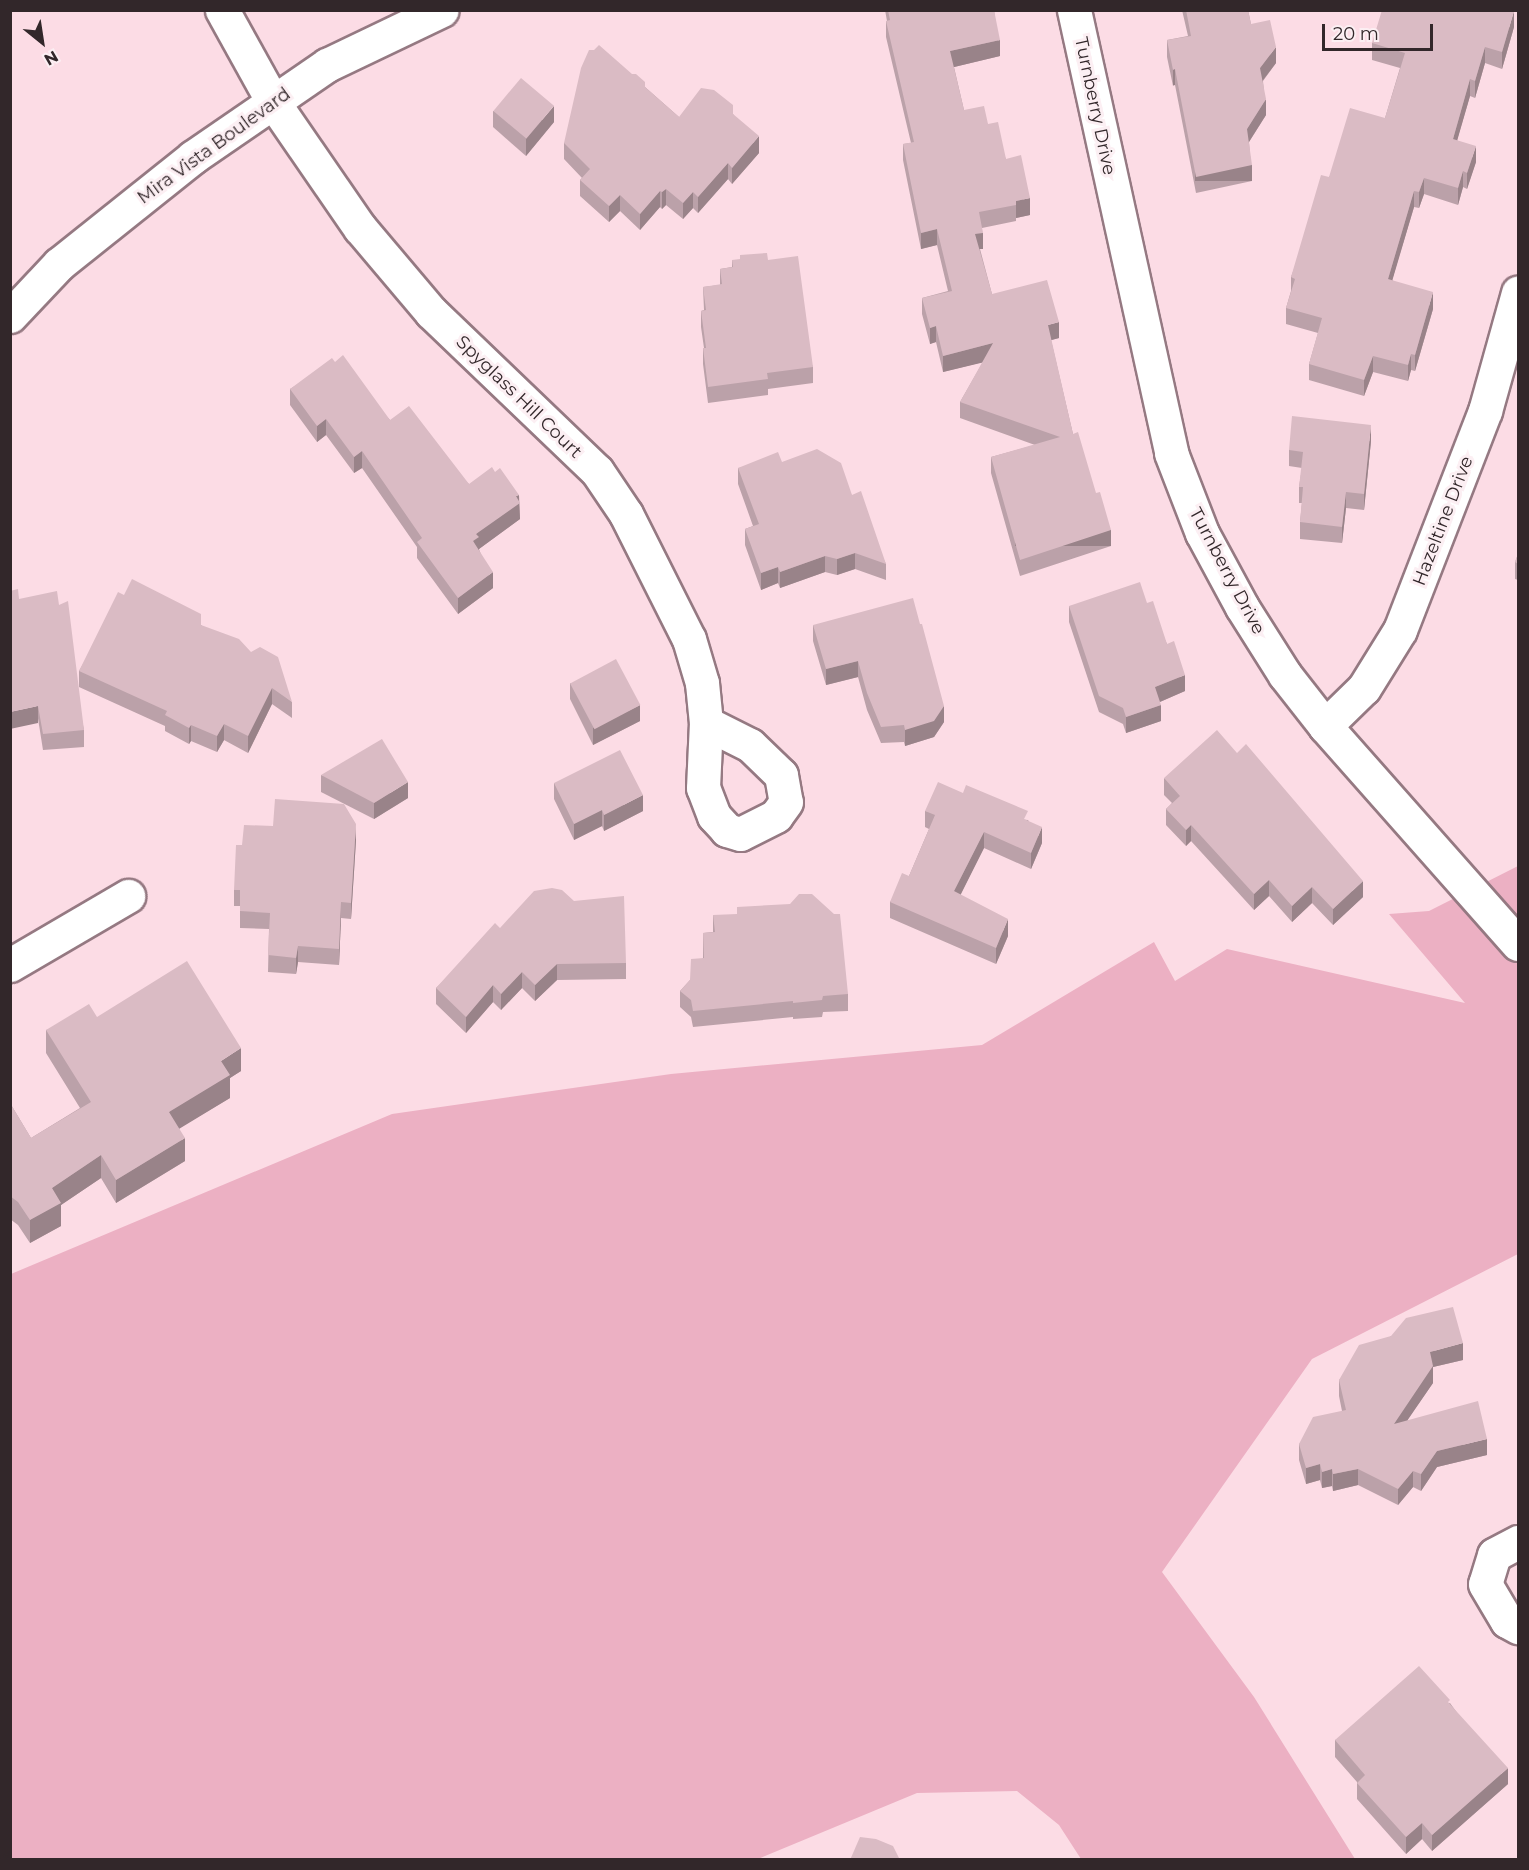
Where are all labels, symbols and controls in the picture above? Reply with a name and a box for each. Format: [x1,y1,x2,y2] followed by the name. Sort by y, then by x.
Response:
[12,12,72,72] north arrow
[1325,12,1436,50] scale bar
[1333,23,1379,45] text: 20 m
[1070,35,1120,177] street label: Turnberry Drive
[41,47,62,69] text: N
[133,83,295,209] street label: Mira Vista Boulevard
[451,331,587,463] street label: Spyglass Hill Court
[1408,453,1478,589] street label: Hazeltine Drive
[1185,504,1269,638] street label: Turnberry Drive

